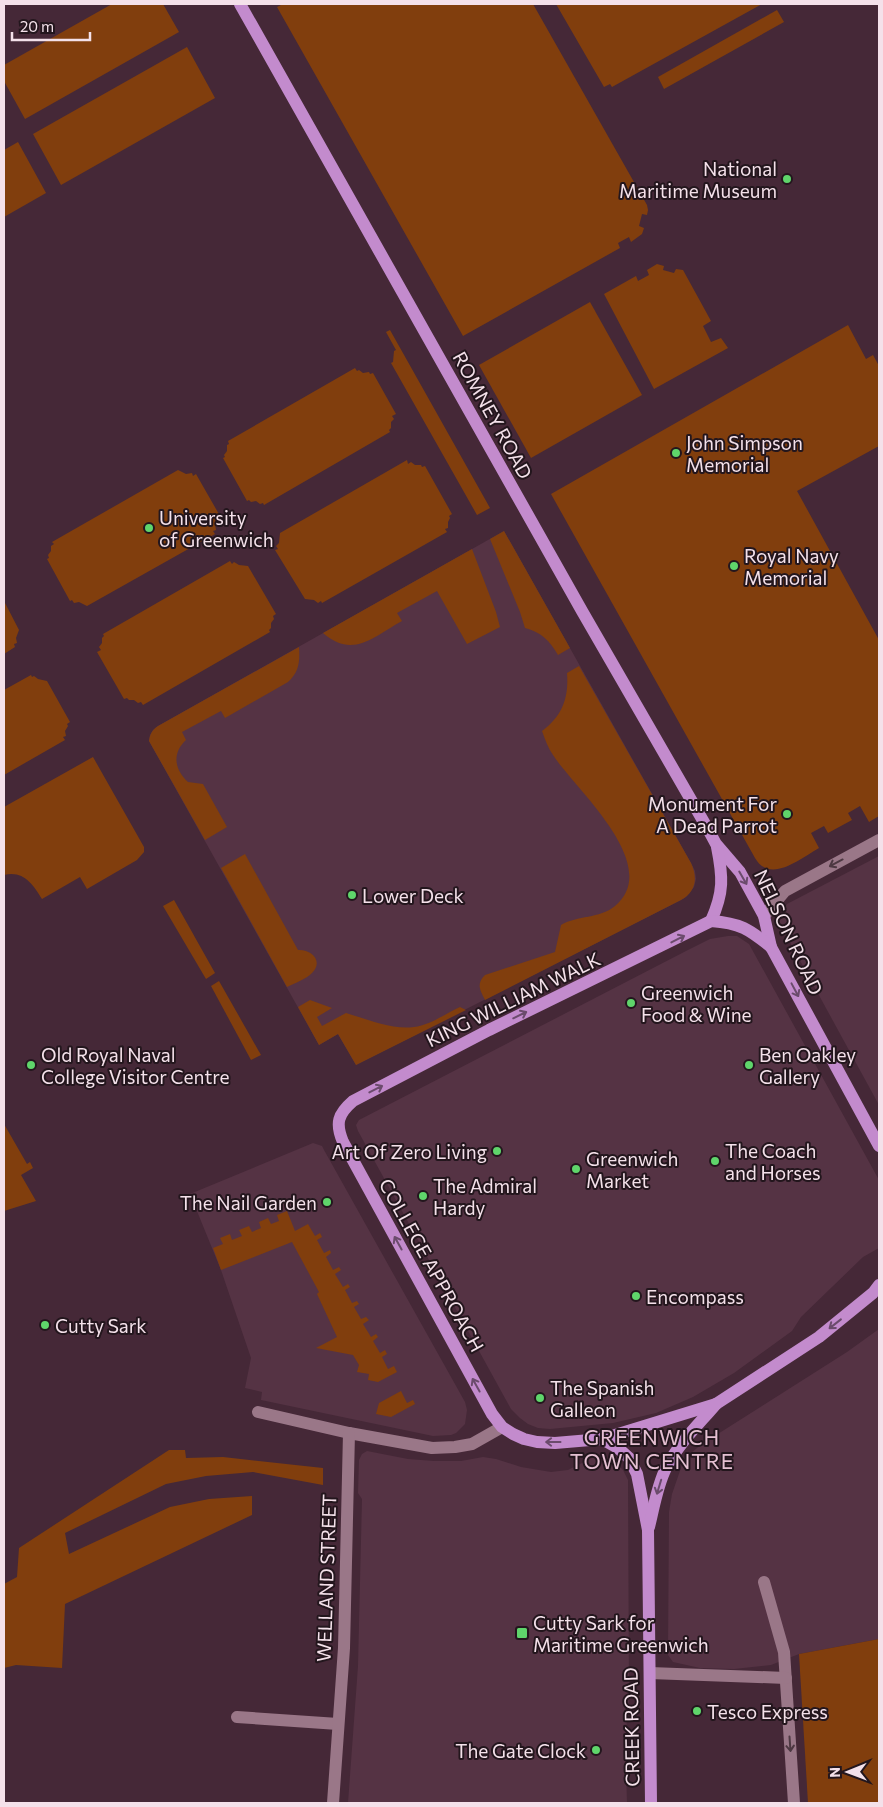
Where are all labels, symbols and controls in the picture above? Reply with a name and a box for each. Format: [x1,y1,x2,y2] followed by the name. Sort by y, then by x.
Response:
[12,10,90,42] scale bar
[20,17,54,35] text: 20 m
[619,157,777,202] place label: National Maritime Museum
[781,173,793,185] marker: National Maritime Museum
[449,347,537,483] street label: ROMNEY ROAD
[686,431,803,476] place label: John Simpson Memorial
[670,447,682,459] marker: John Simpson Memorial
[159,506,274,551] place label: University of Greenwich
[143,522,155,534] marker: University of Greenwich
[744,544,839,589] place label: Royal Navy Memorial
[728,560,740,572] marker: Royal Navy Memorial
[648,792,777,837] place label: Monument For A Dead Parrot
[781,808,793,820] marker: Monument For A Dead Parrot
[829,859,844,868] one-way arrow
[750,866,828,998] street label: NELSON ROAD
[738,870,748,885] one-way arrow
[362,884,464,907] place label: Lower Deck
[346,889,358,901] marker: Lower Deck
[670,934,685,943] one-way arrow
[422,947,604,1051] street label: KING WILLIAM WALK
[641,981,752,1026] place label: Greenwich Food & Wine
[790,982,800,997] one-way arrow
[625,997,637,1009] marker: Greenwich Food & Wine
[512,1010,527,1019] one-way arrow
[41,1043,230,1088] place label: Old Royal Naval College Visitor Centre
[759,1043,856,1088] place label: Ben Oakley Gallery
[25,1059,37,1071] marker: Old Royal Naval College Visitor Centre
[743,1059,755,1071] marker: Ben Oakley Gallery
[368,1084,383,1094] one-way arrow
[725,1139,821,1184] place label: The Coach and Horses
[332,1140,487,1163] place label: Art Of Zero Living
[491,1145,503,1157] marker: Art Of Zero Living
[586,1147,678,1192] place label: Greenwich Market
[709,1155,721,1167] marker: The Coach and Horses
[570,1163,582,1175] marker: Greenwich Market
[375,1174,489,1356] street label: COLLEGE APPROACH
[433,1174,537,1219] place label: The Admiral Hardy
[417,1190,429,1202] marker: The Admiral Hardy
[180,1191,317,1214] place label: The Nail Garden
[321,1196,333,1208] marker: The Nail Garden
[393,1236,403,1251] one-way arrow
[646,1285,744,1308] place label: Encompass
[630,1290,642,1302] marker: Encompass
[55,1314,147,1337] place label: Cutty Sark
[829,1318,842,1329] one-way arrow
[39,1319,51,1331] marker: Cutty Sark
[550,1376,654,1421] place label: The Spanish Galleon
[471,1379,481,1393] one-way arrow
[534,1392,546,1404] marker: The Spanish Galleon
[570,1424,734,1473] district label: GREENWICH TOWN CENTRE
[546,1437,562,1447] one-way arrow
[654,1479,664,1495] one-way arrow
[312,1494,340,1662] street label: WELLAND STREET
[533,1611,709,1656] place label: Cutty Sark for Maritime Greenwich
[515,1626,529,1640] marker: Cutty Sark for Maritime Greenwich
[618,1667,644,1787] street label: CREEK ROAD
[707,1700,828,1723] place label: Tesco Express
[691,1705,703,1717] marker: Tesco Express
[786,1736,795,1752] one-way arrow
[455,1739,586,1762] place label: The Gate Clock
[590,1744,602,1756] marker: The Gate Clock
[823,1747,873,1797] north arrow
[826,1767,843,1778] text: N

